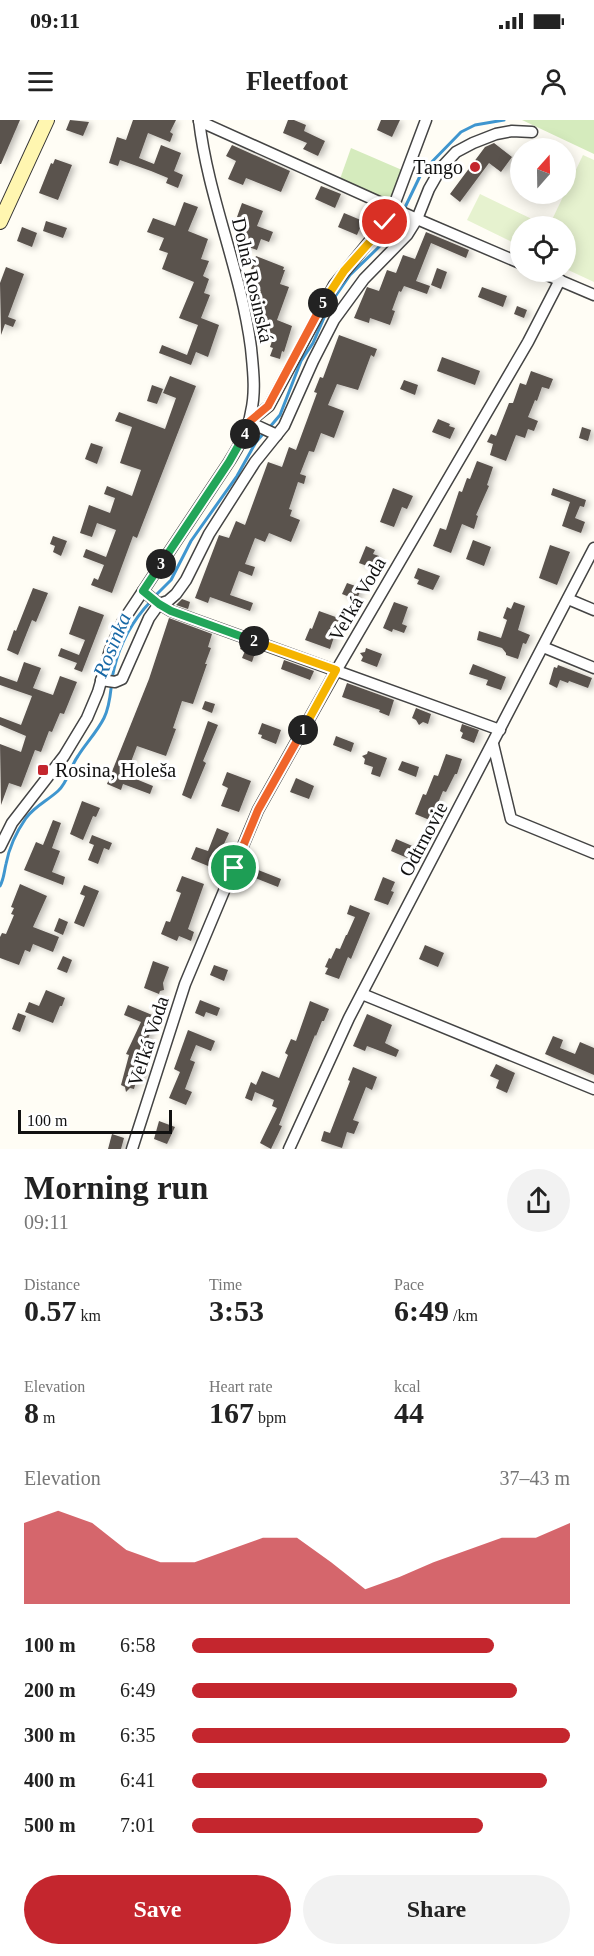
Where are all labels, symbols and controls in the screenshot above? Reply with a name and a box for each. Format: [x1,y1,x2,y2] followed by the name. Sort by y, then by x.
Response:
[30,8,80,33] text: 09:11
[24,65,57,98] icon: menu
[537,65,570,98] icon: person
[246,66,348,96] text: Fleetfoot
[510,138,576,204] north arrow
[510,138,576,282] map controls
[413,156,463,179] place label: Tango
[468,160,482,174] marker: Tango
[359,196,410,247] pin
[368,205,401,238] icon: check
[228,216,278,345] street label: Dolná Rosinská
[510,216,576,282] button: locate
[308,288,338,318] pin: 5
[319,294,327,311] text: 5
[230,419,260,449] pin: 4
[241,425,249,442] text: 4
[146,549,176,579] pin: 3
[324,553,390,645] street label: Veľká Voda
[157,555,165,572] text: 3
[88,609,136,682] water label: Rosinka
[239,626,269,656] pin: 2
[250,632,258,649] text: 2
[288,715,318,745] pin: 1
[299,721,307,738] text: 1
[55,759,176,781] place label: Rosina, Holeša
[36,763,50,777] marker: Rosina, Holeša
[394,798,452,880] street label: Odtrnovie
[208,842,259,893] pin
[217,851,250,884] icon: arrive
[123,993,173,1089] street label: Veľká Voda
[18,1107,172,1134] scale bar
[27,1112,67,1129] text: 100 m
[507,1169,570,1232] button: share
[24,1170,208,1206] text: Morning run
[24,1211,69,1233] text: 09:11
[24,1276,80,1293] text: Distance
[209,1276,242,1293] text: Time
[394,1276,424,1293] text: Pace
[24,1294,77,1327] text: 0.57
[209,1294,264,1327] text: 3:53
[394,1294,449,1327] text: 6:49
[77,1307,101,1324] text: km
[449,1307,478,1324] text: /km
[24,1378,85,1395] text: Elevation
[209,1378,273,1395] text: Heart rate
[394,1378,421,1395] text: kcal
[24,1396,39,1429] text: 8
[209,1396,254,1429] text: 167
[394,1396,424,1429] text: 44
[39,1409,55,1426] text: m
[254,1409,286,1426] text: bpm
[24,1467,101,1489] text: Elevation
[499,1467,570,1489] text: 37–43 m
[24,1634,76,1656] text: 100 m
[120,1634,156,1656] text: 6:58
[24,1679,76,1701] text: 200 m
[120,1679,156,1701] text: 6:49
[24,1724,76,1746] text: 300 m
[120,1724,156,1746] text: 6:35
[24,1769,76,1791] text: 400 m
[120,1769,156,1791] text: 6:41
[24,1814,76,1836] text: 500 m
[120,1814,156,1836] text: 7:01
[24,1875,291,1944] button: Save
[303,1875,570,1944] button: Share

